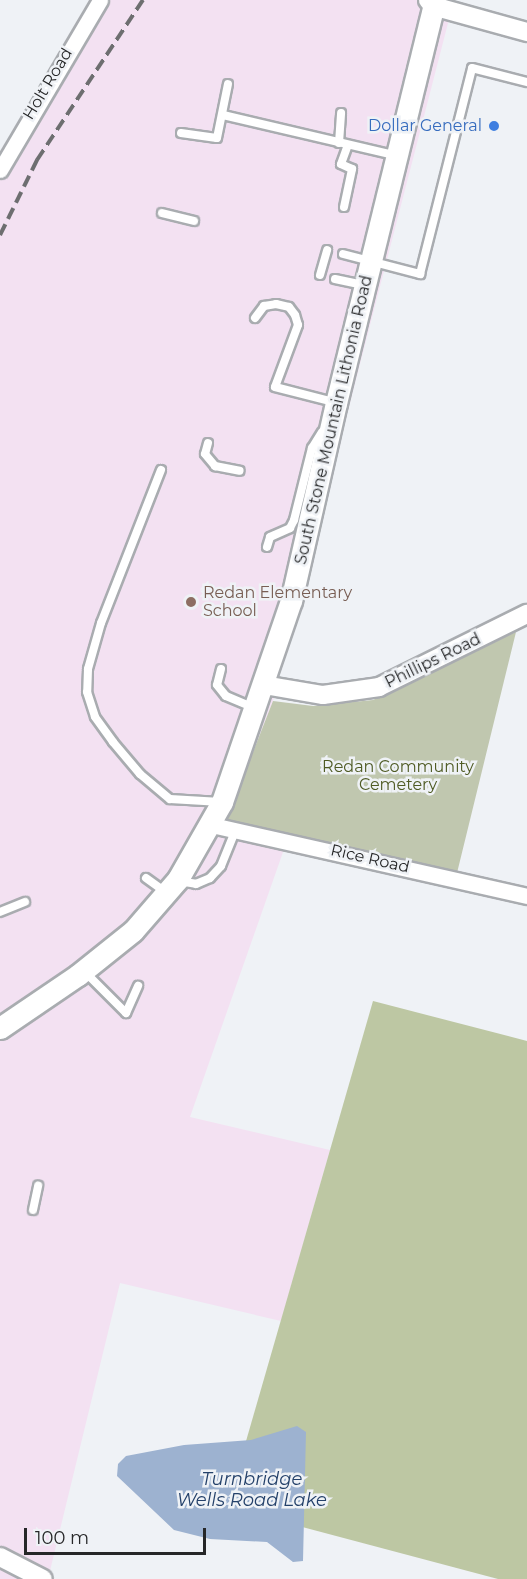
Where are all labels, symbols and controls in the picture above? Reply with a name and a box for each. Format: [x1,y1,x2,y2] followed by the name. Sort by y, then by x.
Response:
[19,45,77,123] street label: Holt Road
[368,116,482,136] place label: Dollar General
[487,119,501,133] marker: Dollar General
[291,274,377,566] street label: South Stone Mountain Lithonia Road
[203,583,352,621] place label: Redan Elementary School
[184,595,198,609] marker: Redan Elementary School
[382,630,484,692] street label: Phillips Road
[322,757,474,795] park label: Redan Community Cemetery
[329,841,411,877] street label: Rice Road
[177,1469,327,1512] water label: Turnbridge Wells Road Lake
[27,1516,208,1554] scale bar
[35,1527,89,1549] text: 100 m

